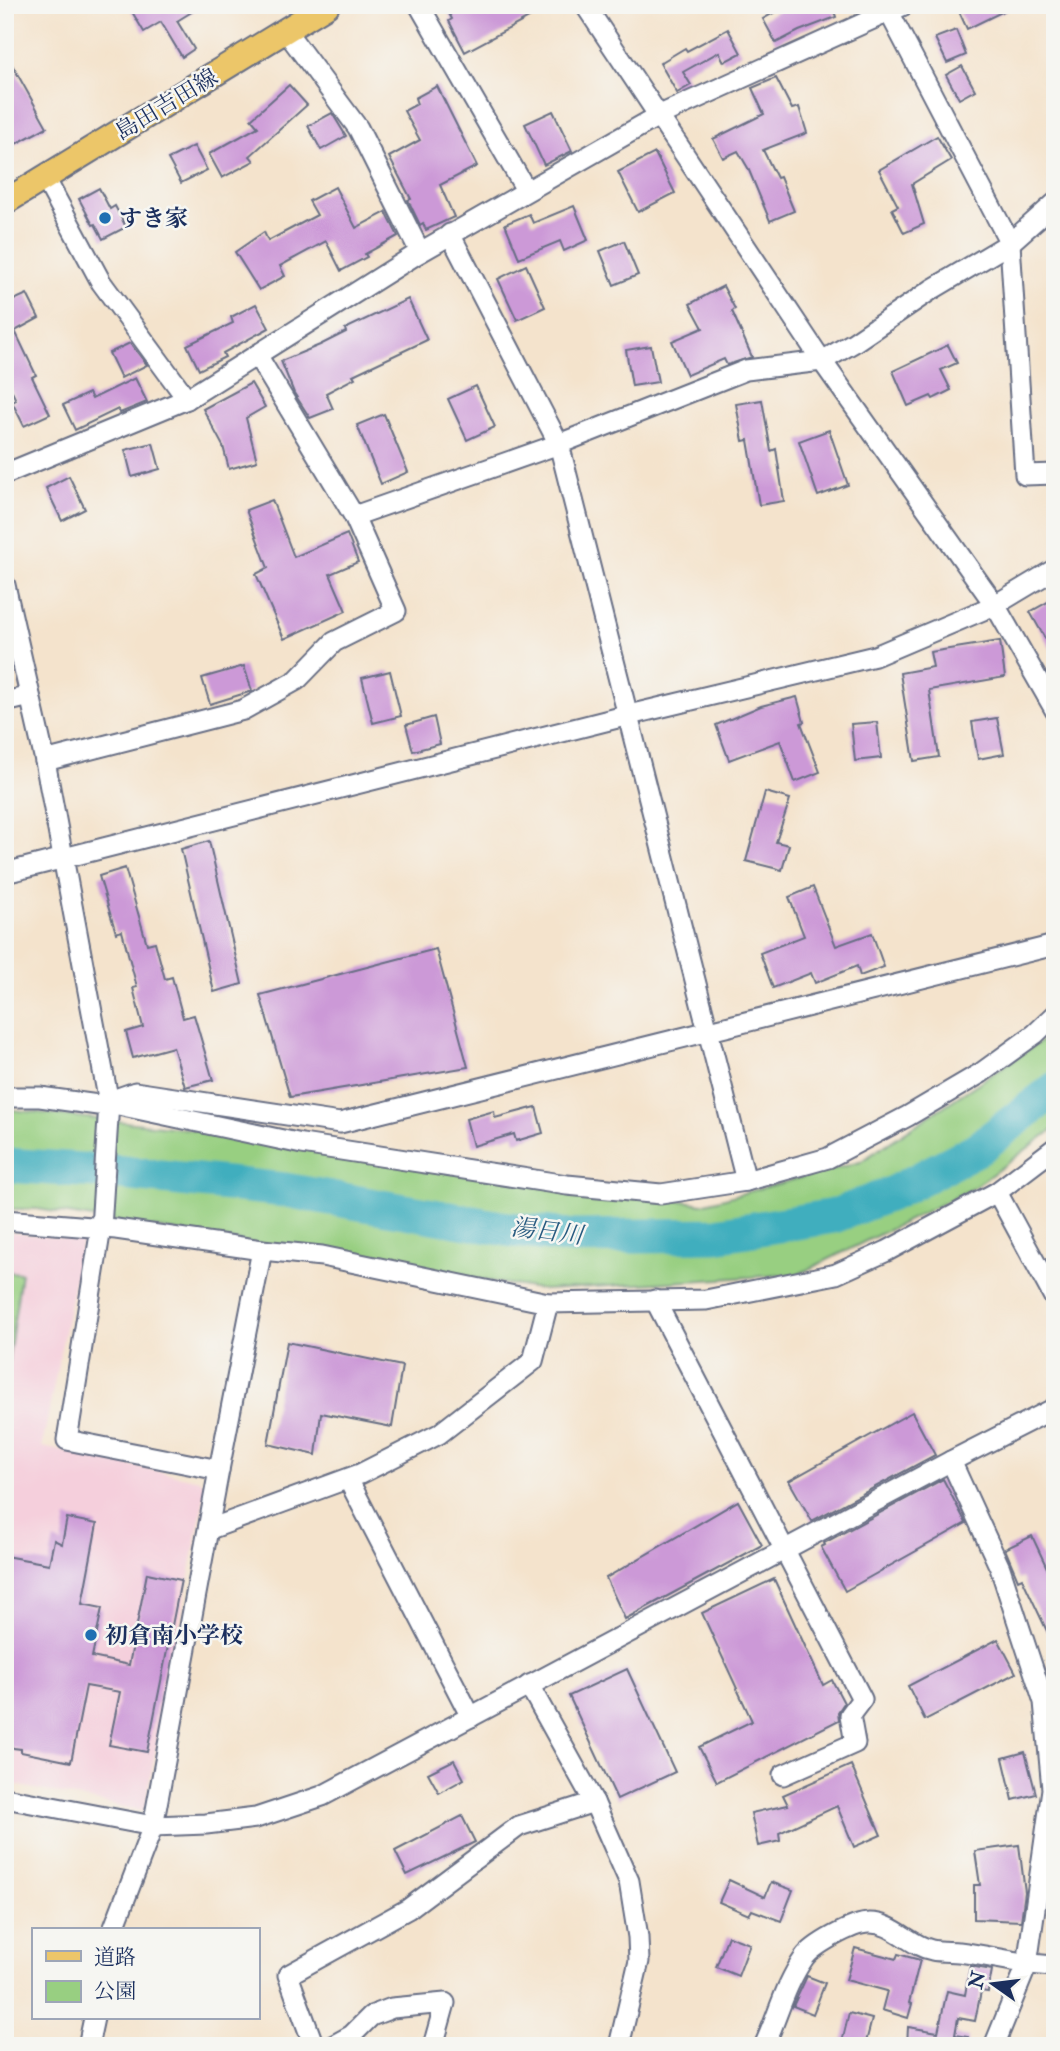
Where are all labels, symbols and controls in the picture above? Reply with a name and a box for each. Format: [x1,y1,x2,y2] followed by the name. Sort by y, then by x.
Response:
[110,62,223,146] street label: 島田吉田線
[119,204,188,233] place label: すき家
[97,210,113,226] marker: すき家
[509,1212,588,1252] water label: 湯日川
[105,1621,243,1650] place label: 初倉南小学校
[83,1627,99,1643] marker: 初倉南小学校
[32,1928,259,2020] legend
[94,1944,136,1971] text: 道路
[958,1950,1028,2020] north arrow
[964,1968,991,1992] text: N
[94,1978,136,2005] text: 公園

